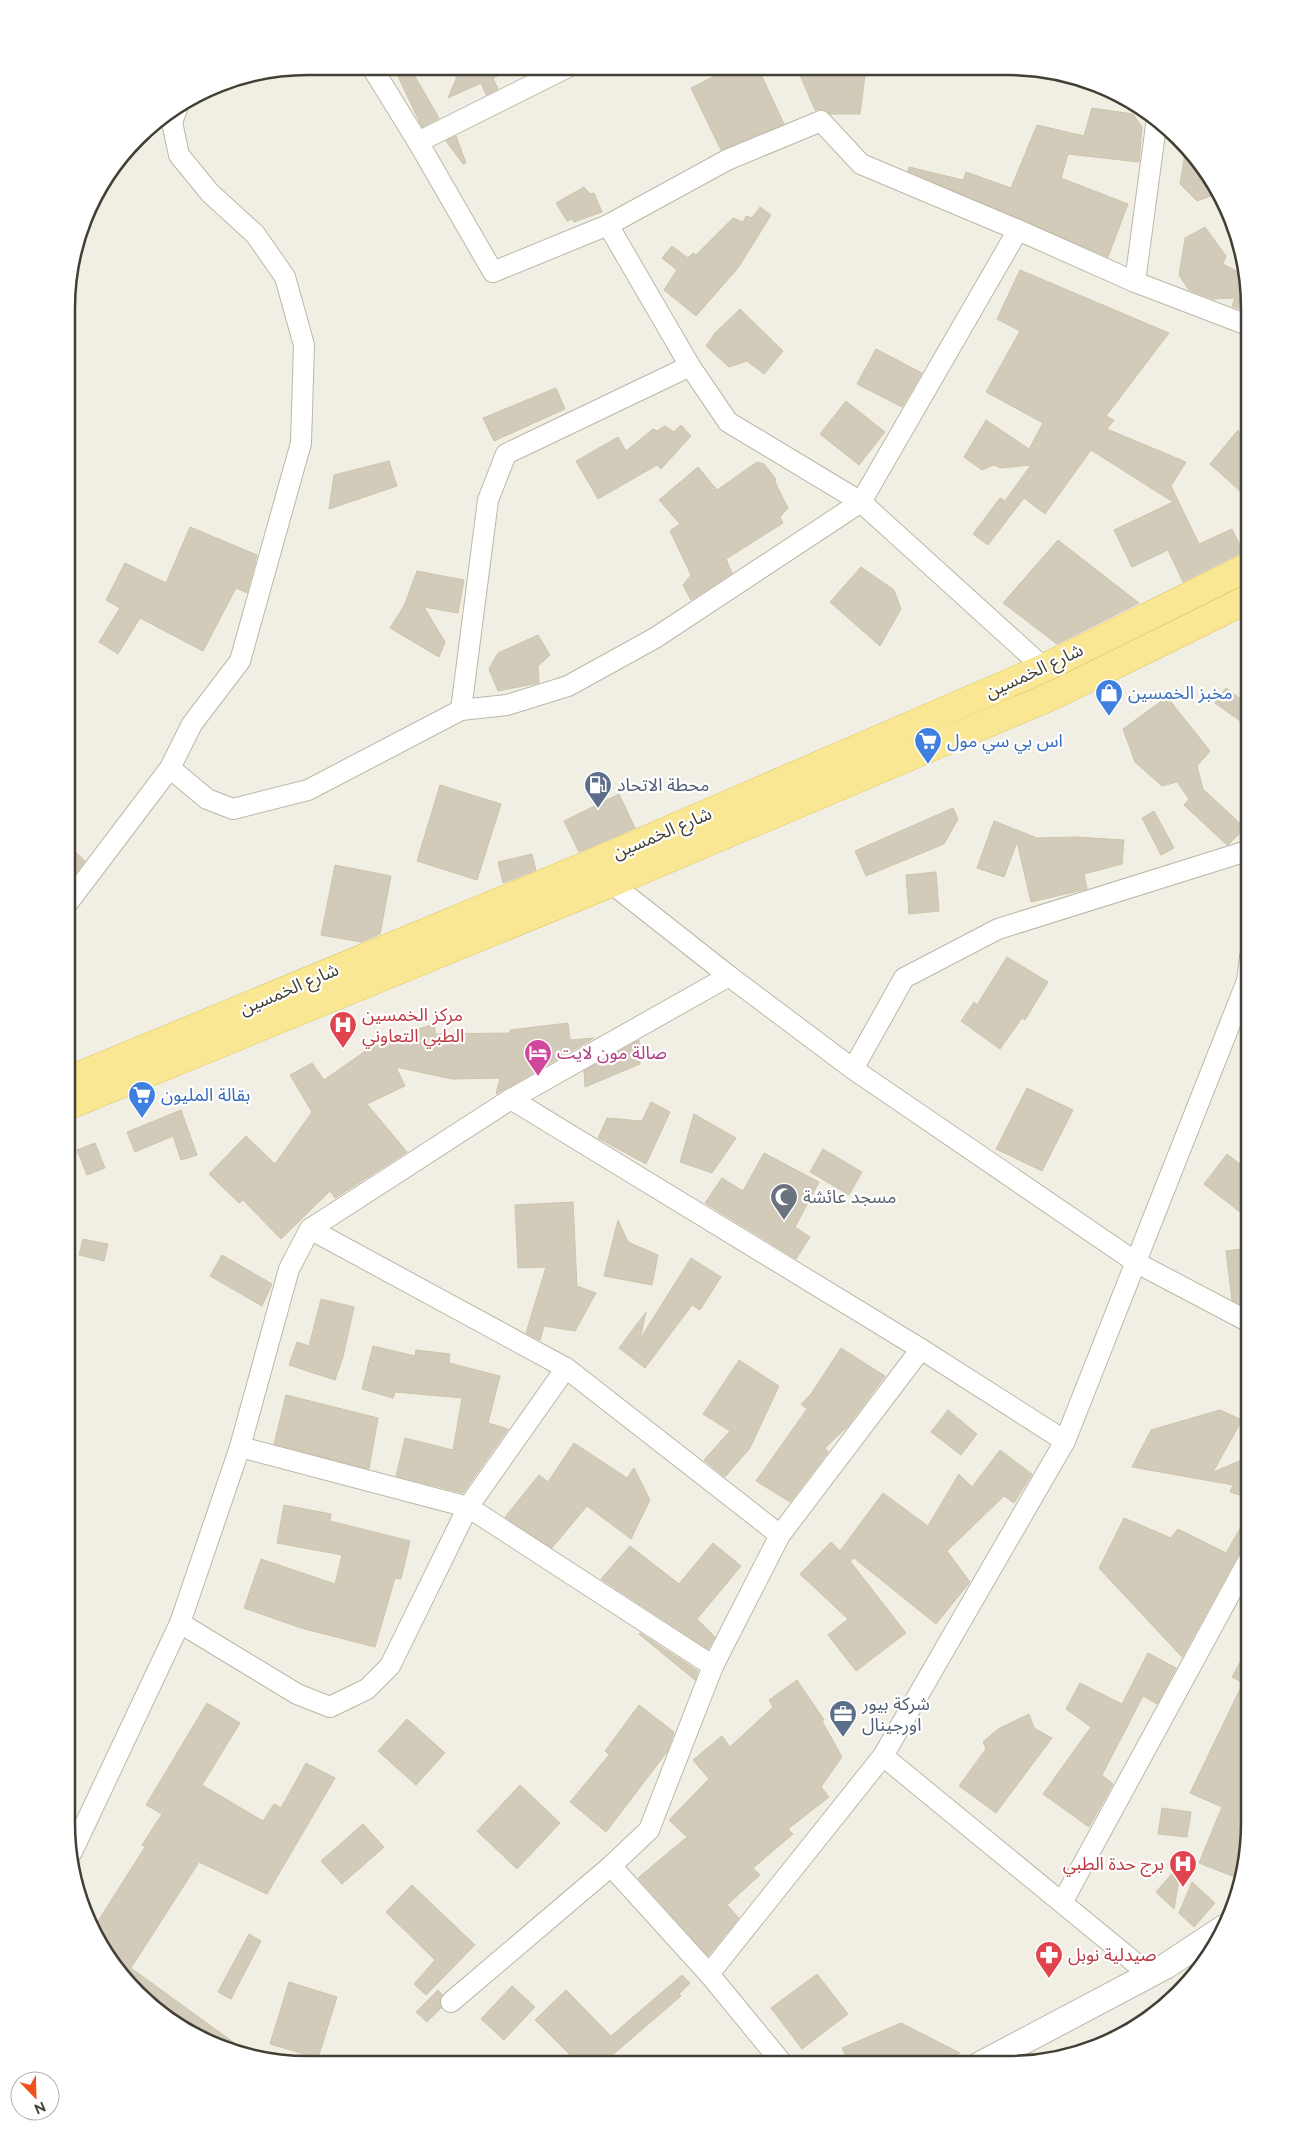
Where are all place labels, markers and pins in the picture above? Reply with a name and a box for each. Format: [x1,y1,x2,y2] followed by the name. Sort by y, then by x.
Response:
[1094,678,1124,717] shop icon: مخبز الخمسين
[1128,682,1233,704] place label: مخبز الخمسين
[913,726,943,765] supermarket icon: اس بي سي مول
[947,730,1063,754] place label: اس بي سي مول
[583,770,613,809] fuel station icon: محطة الاتحاد
[617,774,709,795] place label: محطة الاتحاد
[362,1004,464,1049] place label: مركز الخمسين الطبي التعاوني
[328,1010,358,1049] hospital icon: مركز الخمسين الطبي التعاوني
[523,1038,553,1077] hotel icon: صالة مون لايت
[557,1042,667,1064] place label: صالة مون لايت
[127,1080,157,1119] supermarket icon: بقالة المليون
[161,1084,250,1106] place label: بقالة المليون
[769,1182,799,1221] mosque icon: مسجد عائشة
[803,1186,897,1207] place label: مسجد عائشة
[861,1693,930,1736] place label: شركة بيور اورجينال
[828,1699,858,1738] office icon: شركة بيور اورجينال
[1168,1849,1198,1888] hospital icon: برج حدة الطبي
[1063,1853,1164,1877] place label: برج حدة الطبي
[1034,1940,1064,1979] pharmacy icon: صيدلية نوبل
[1068,1944,1157,1966] place label: صيدلية نوبل

